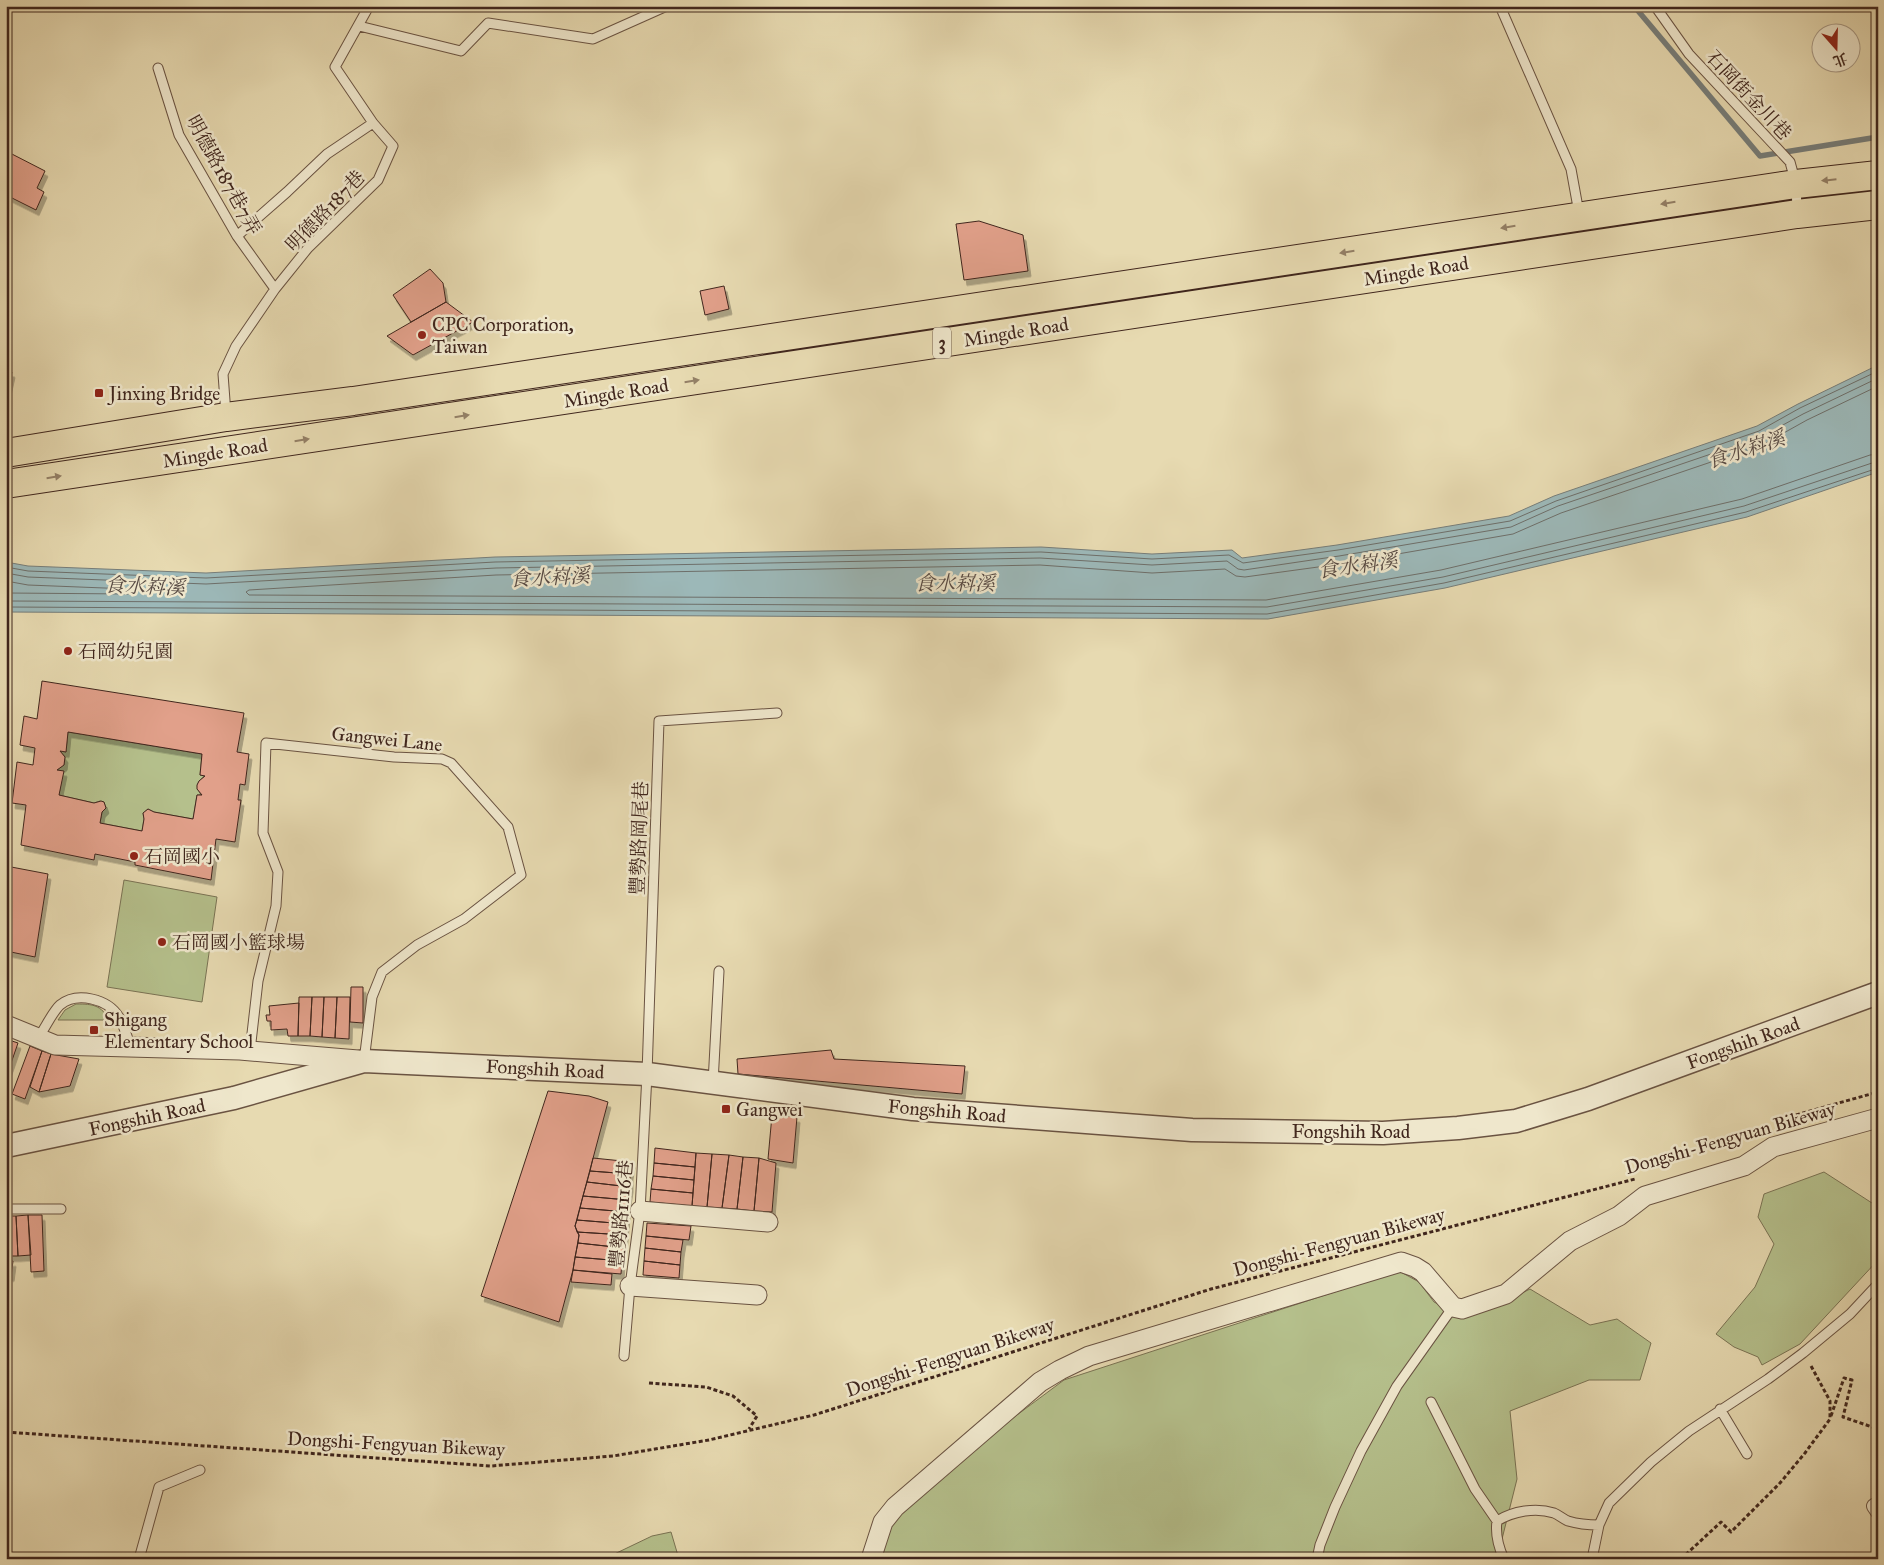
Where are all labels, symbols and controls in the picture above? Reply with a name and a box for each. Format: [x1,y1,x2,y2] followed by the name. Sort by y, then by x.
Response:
[1812,22,1862,72] north arrow
[1702,45,1796,145] street label: 石岡街金川巷
[1831,49,1850,70] text: 北
[182,111,266,239] street label: 明德路187巷7弄
[281,166,369,256] street label: 明德路187巷
[1821,177,1837,185] one-way arrow
[1660,199,1676,207] one-way arrow
[1499,224,1515,232] one-way arrow
[1339,248,1355,256] one-way arrow
[1362,251,1471,292] street label: Mingde Road
[962,312,1071,353] street label: Mingde Road
[432,313,574,358] place label: CPC Corporation, Taiwan
[933,328,951,358] road number: 3
[416,329,428,341] marker: CPC Corporation, Taiwan
[562,373,671,414] street label: Mingde Road
[685,377,701,385] one-way arrow
[107,382,220,406] place label: Jinxing Bridge
[93,387,105,399] marker: Jinxing Bridge
[455,411,471,419] one-way arrow
[1704,425,1790,473] water label: 食水嵙溪
[161,433,270,474] street label: Mingde Road
[294,436,310,444] one-way arrow
[47,473,63,481] one-way arrow
[1317,547,1401,582] water label: 食水嵙溪
[509,563,593,591] water label: 食水嵙溪
[915,571,997,595] water label: 食水嵙溪
[105,573,187,599] water label: 食水嵙溪
[78,640,173,663] place label: 石岡幼兒園
[62,645,74,657] marker: 石岡幼兒園
[330,722,444,757] street label: Gangwei Lane
[626,781,652,895] street label: 豐勢路岡尾巷
[144,845,220,868] place label: 石岡國小
[128,850,140,862] marker: 石岡國小
[172,931,305,954] place label: 石岡國小籃球場
[156,936,168,948] marker: 石岡國小籃球場
[104,1008,254,1053] place label: Shigang Elementary School
[1683,1012,1803,1075] street label: Fongshih Road
[88,1024,100,1036] marker: Shigang Elementary School
[485,1054,605,1085] street label: Fongshih Road
[87,1093,208,1142] street label: Fongshih Road
[887,1094,1008,1129] street label: Fongshih Road
[1622,1097,1839,1180] street label: Dongshi-Fengyuan Bikeway
[736,1098,803,1122] place label: Gangwei
[720,1103,732,1115] marker: Gangwei
[1292,1120,1411,1144] street label: Fongshih Road
[605,1159,637,1269] street label: 豐勢路1116巷
[1231,1202,1449,1282] street label: Dongshi-Fengyuan Bikeway
[843,1312,1059,1403] street label: Dongshi-Fengyuan Bikeway
[286,1427,507,1462] street label: Dongshi-Fengyuan Bikeway

